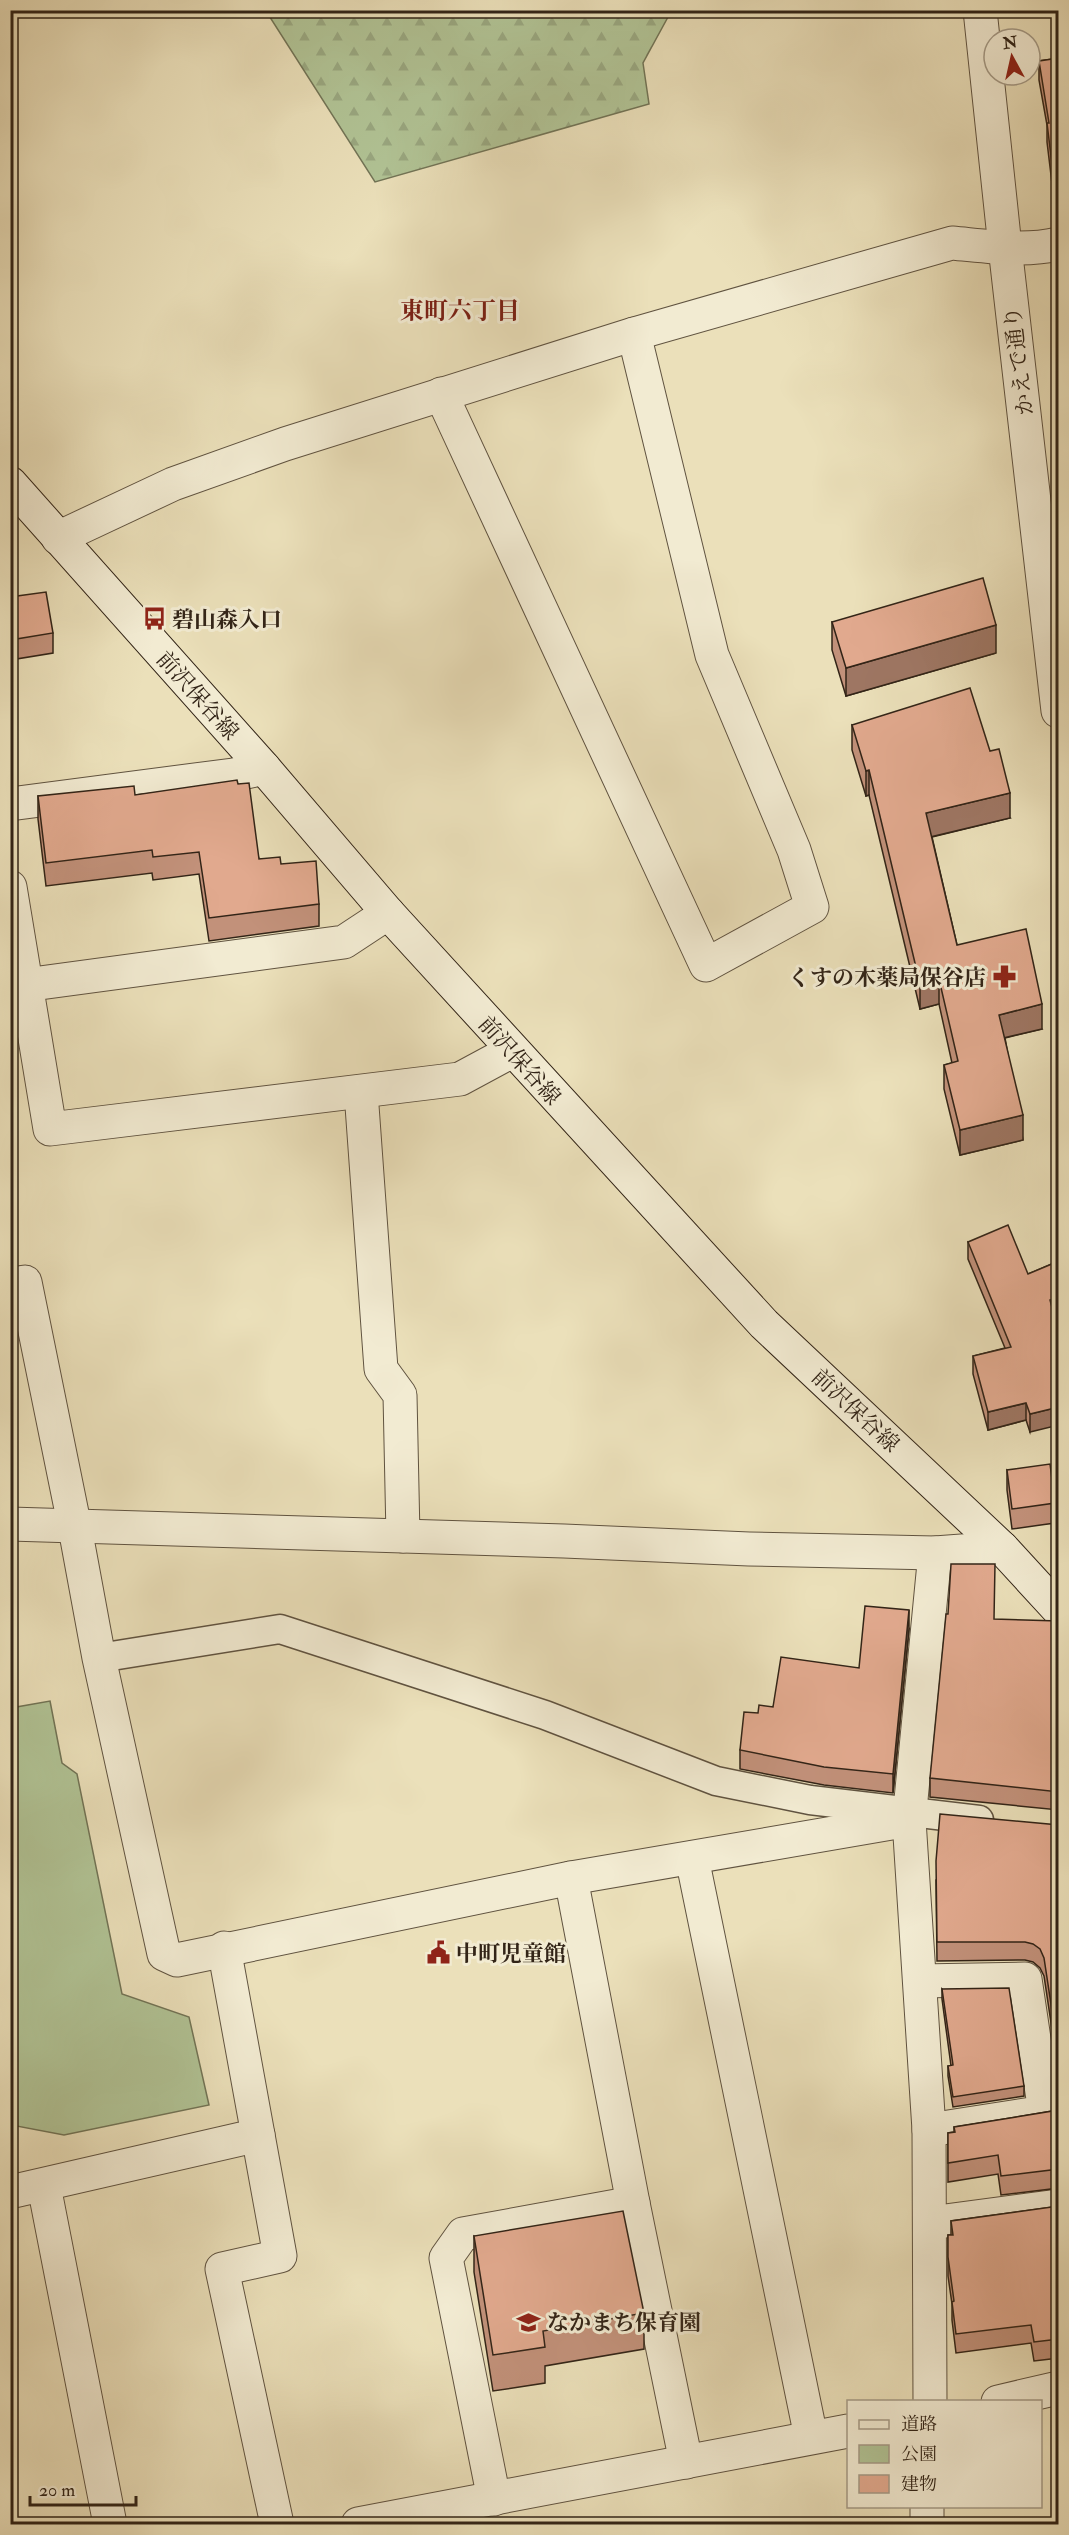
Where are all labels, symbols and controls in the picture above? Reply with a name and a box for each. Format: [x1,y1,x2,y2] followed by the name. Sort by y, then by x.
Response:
[982,27,1042,87] north arrow
[1001,32,1019,54] text: N
[400,296,520,327] district label: 東町六丁目
[998,305,1040,417] street label: かえで通り
[141,606,167,632] bus stop icon: 碧山森入口
[172,606,282,634] place label: 碧山森入口
[150,645,244,746] street label: 前沢保谷線
[788,964,986,992] place label: くすの木薬局保谷店
[991,964,1017,990] pharmacy icon: くすの木薬局保谷店
[472,1010,566,1111] street label: 前沢保谷線
[806,1363,905,1458] street label: 前沢保谷線
[425,1940,451,1966] public building icon: 中町児童館
[456,1940,566,1968] place label: 中町児童館
[516,2309,542,2335] school or university icon: なかまち保育園
[547,2309,701,2337] place label: なかまち保育園
[847,2400,1042,2508] legend
[901,2413,937,2436] text: 道路
[901,2443,937,2466] text: 公園
[30,2469,136,2507] scale bar
[901,2473,937,2496] text: 建物
[39,2479,75,2502] text: 20 m

